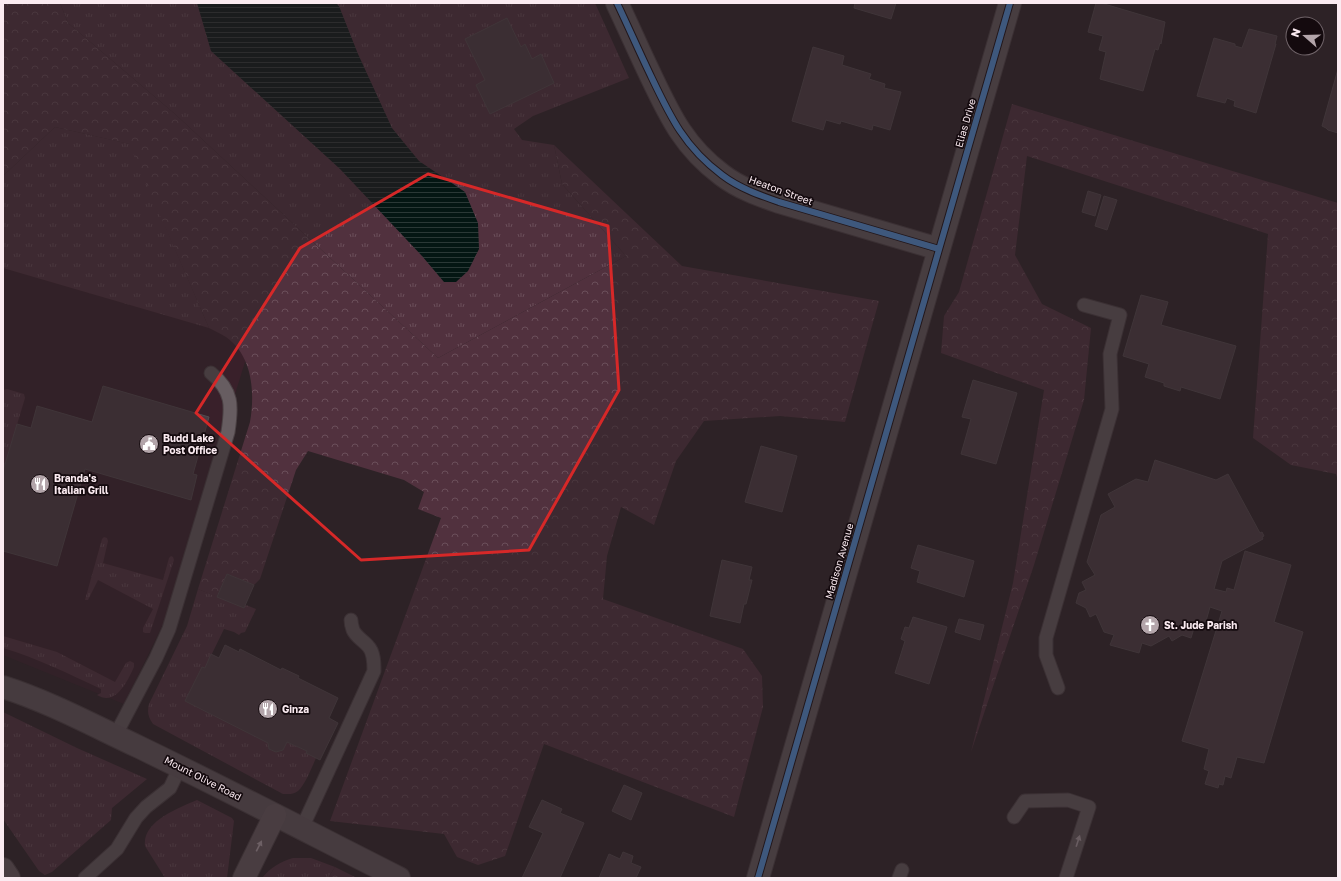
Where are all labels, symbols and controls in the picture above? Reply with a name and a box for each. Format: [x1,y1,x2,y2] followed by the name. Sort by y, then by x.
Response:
[1285,16,1325,56] north arrow
[1288,26,1303,39] text: N
[952,97,978,149] street label: Elias Drive
[747,173,815,207] street label: Heaton Street
[163,432,217,456] place label: Budd Lake Post Office
[138,433,160,455] public building icon: Budd Lake Post Office
[54,472,109,496] place label: Branda's Italian Grill
[29,473,51,495] restaurant icon: Branda's Italian Grill
[822,522,856,600] street label: Madison Avenue
[1139,614,1161,636] church icon: St. Jude Parish
[1164,619,1237,631] place label: St. Jude Parish
[257,698,279,720] restaurant icon: Ginza
[282,703,309,715] place label: Ginza
[163,753,243,803] street label: Mount Olive Road
[1075,835,1081,847] one-way arrow
[256,840,262,852] one-way arrow

